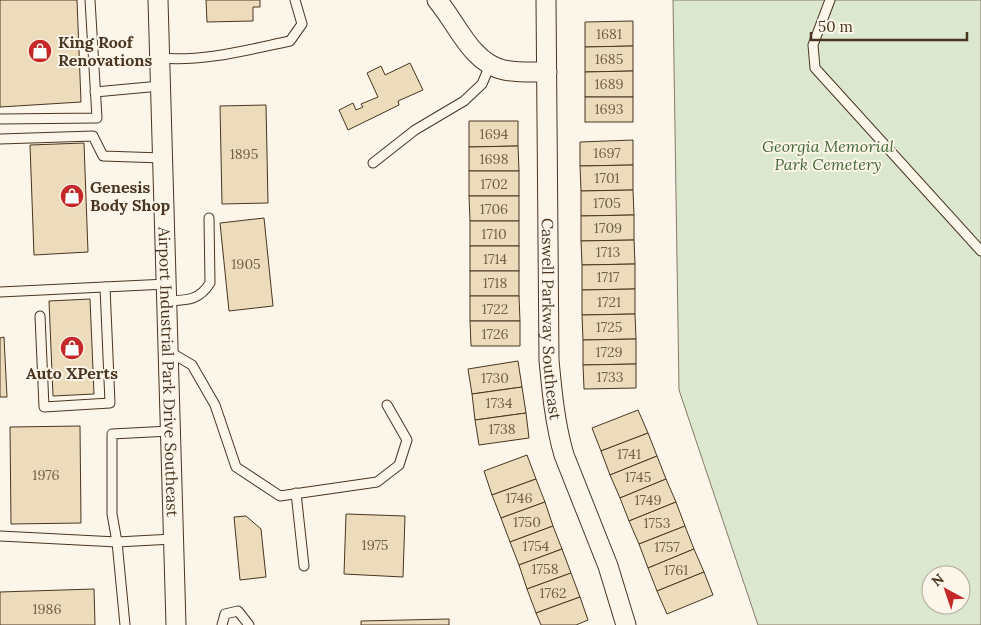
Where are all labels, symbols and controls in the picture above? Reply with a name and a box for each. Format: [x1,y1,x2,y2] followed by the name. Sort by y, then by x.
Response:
[811,10,967,42] scale bar
[818,17,853,36] text: 50 m
[596,25,622,43] house number: 1681
[58,32,152,70] place label: King Roof Renovations
[27,38,53,64] shop icon: King Roof Renovations
[595,50,623,68] house number: 1685
[594,75,624,93] house number: 1689
[594,100,624,118] house number: 1693
[480,125,509,143] house number: 1694
[762,136,894,174] park label: Georgia Memorial Park Cemetery
[593,144,621,162] house number: 1697
[230,145,258,163] house number: 1895
[479,150,509,168] house number: 1698
[594,169,620,187] house number: 1701
[480,175,508,193] house number: 1702
[90,177,171,215] place label: Genesis Body Shop
[59,183,85,209] shop icon: Genesis Body Shop
[593,194,621,212] house number: 1705
[480,200,508,218] house number: 1706
[538,218,566,422] street label: Caswell Parkway Southeast
[594,219,622,237] house number: 1709
[481,225,507,243] house number: 1710
[155,226,183,518] street label: Airport Industrial Park Drive Southeast
[596,243,620,261] house number: 1713
[483,250,508,268] house number: 1714
[231,255,261,273] house number: 1905
[596,268,620,286] house number: 1717
[483,274,507,292] house number: 1718
[597,293,621,311] house number: 1721
[482,300,508,318] house number: 1722
[596,318,622,336] house number: 1725
[481,325,509,343] house number: 1726
[59,335,85,361] shop icon: Auto XPerts
[595,343,623,361] house number: 1729
[26,363,118,383] place label: Auto XPerts
[596,368,624,386] house number: 1733
[481,369,509,387] house number: 1730
[486,394,513,412] house number: 1734
[488,420,516,438] house number: 1738
[617,445,641,463] house number: 1741
[32,466,60,484] house number: 1976
[625,468,651,486] house number: 1745
[505,489,533,507] house number: 1746
[634,491,662,509] house number: 1749
[513,513,541,531] house number: 1750
[644,514,671,532] house number: 1753
[362,536,388,554] house number: 1975
[523,537,550,555] house number: 1754
[654,538,680,556] house number: 1757
[531,560,559,578] house number: 1758
[664,561,688,579] house number: 1761
[921,565,971,615] north arrow
[928,570,948,590] text: N
[539,584,567,602] house number: 1762
[32,600,62,618] house number: 1986

